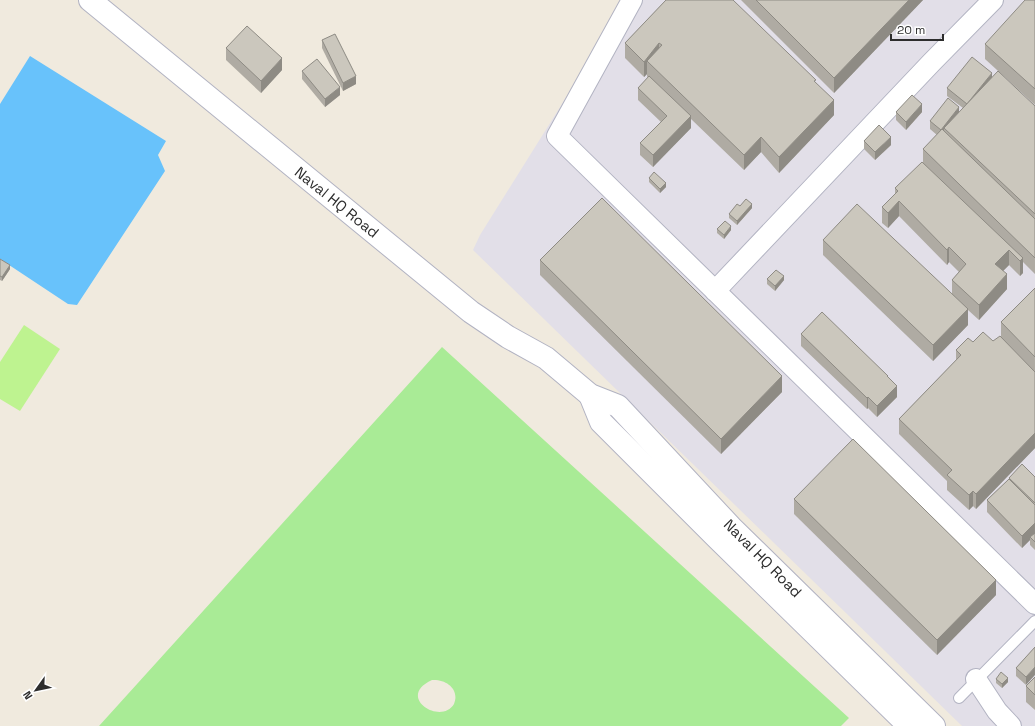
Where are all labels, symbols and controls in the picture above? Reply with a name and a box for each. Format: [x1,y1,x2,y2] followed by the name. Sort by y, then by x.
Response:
[891,16,943,42] scale bar
[897,22,925,38] text: 20 m
[291,162,383,242] street label: Naval HQ Road
[720,515,806,601] street label: Naval HQ Road
[16,670,56,710] north arrow
[20,689,35,702] text: N

